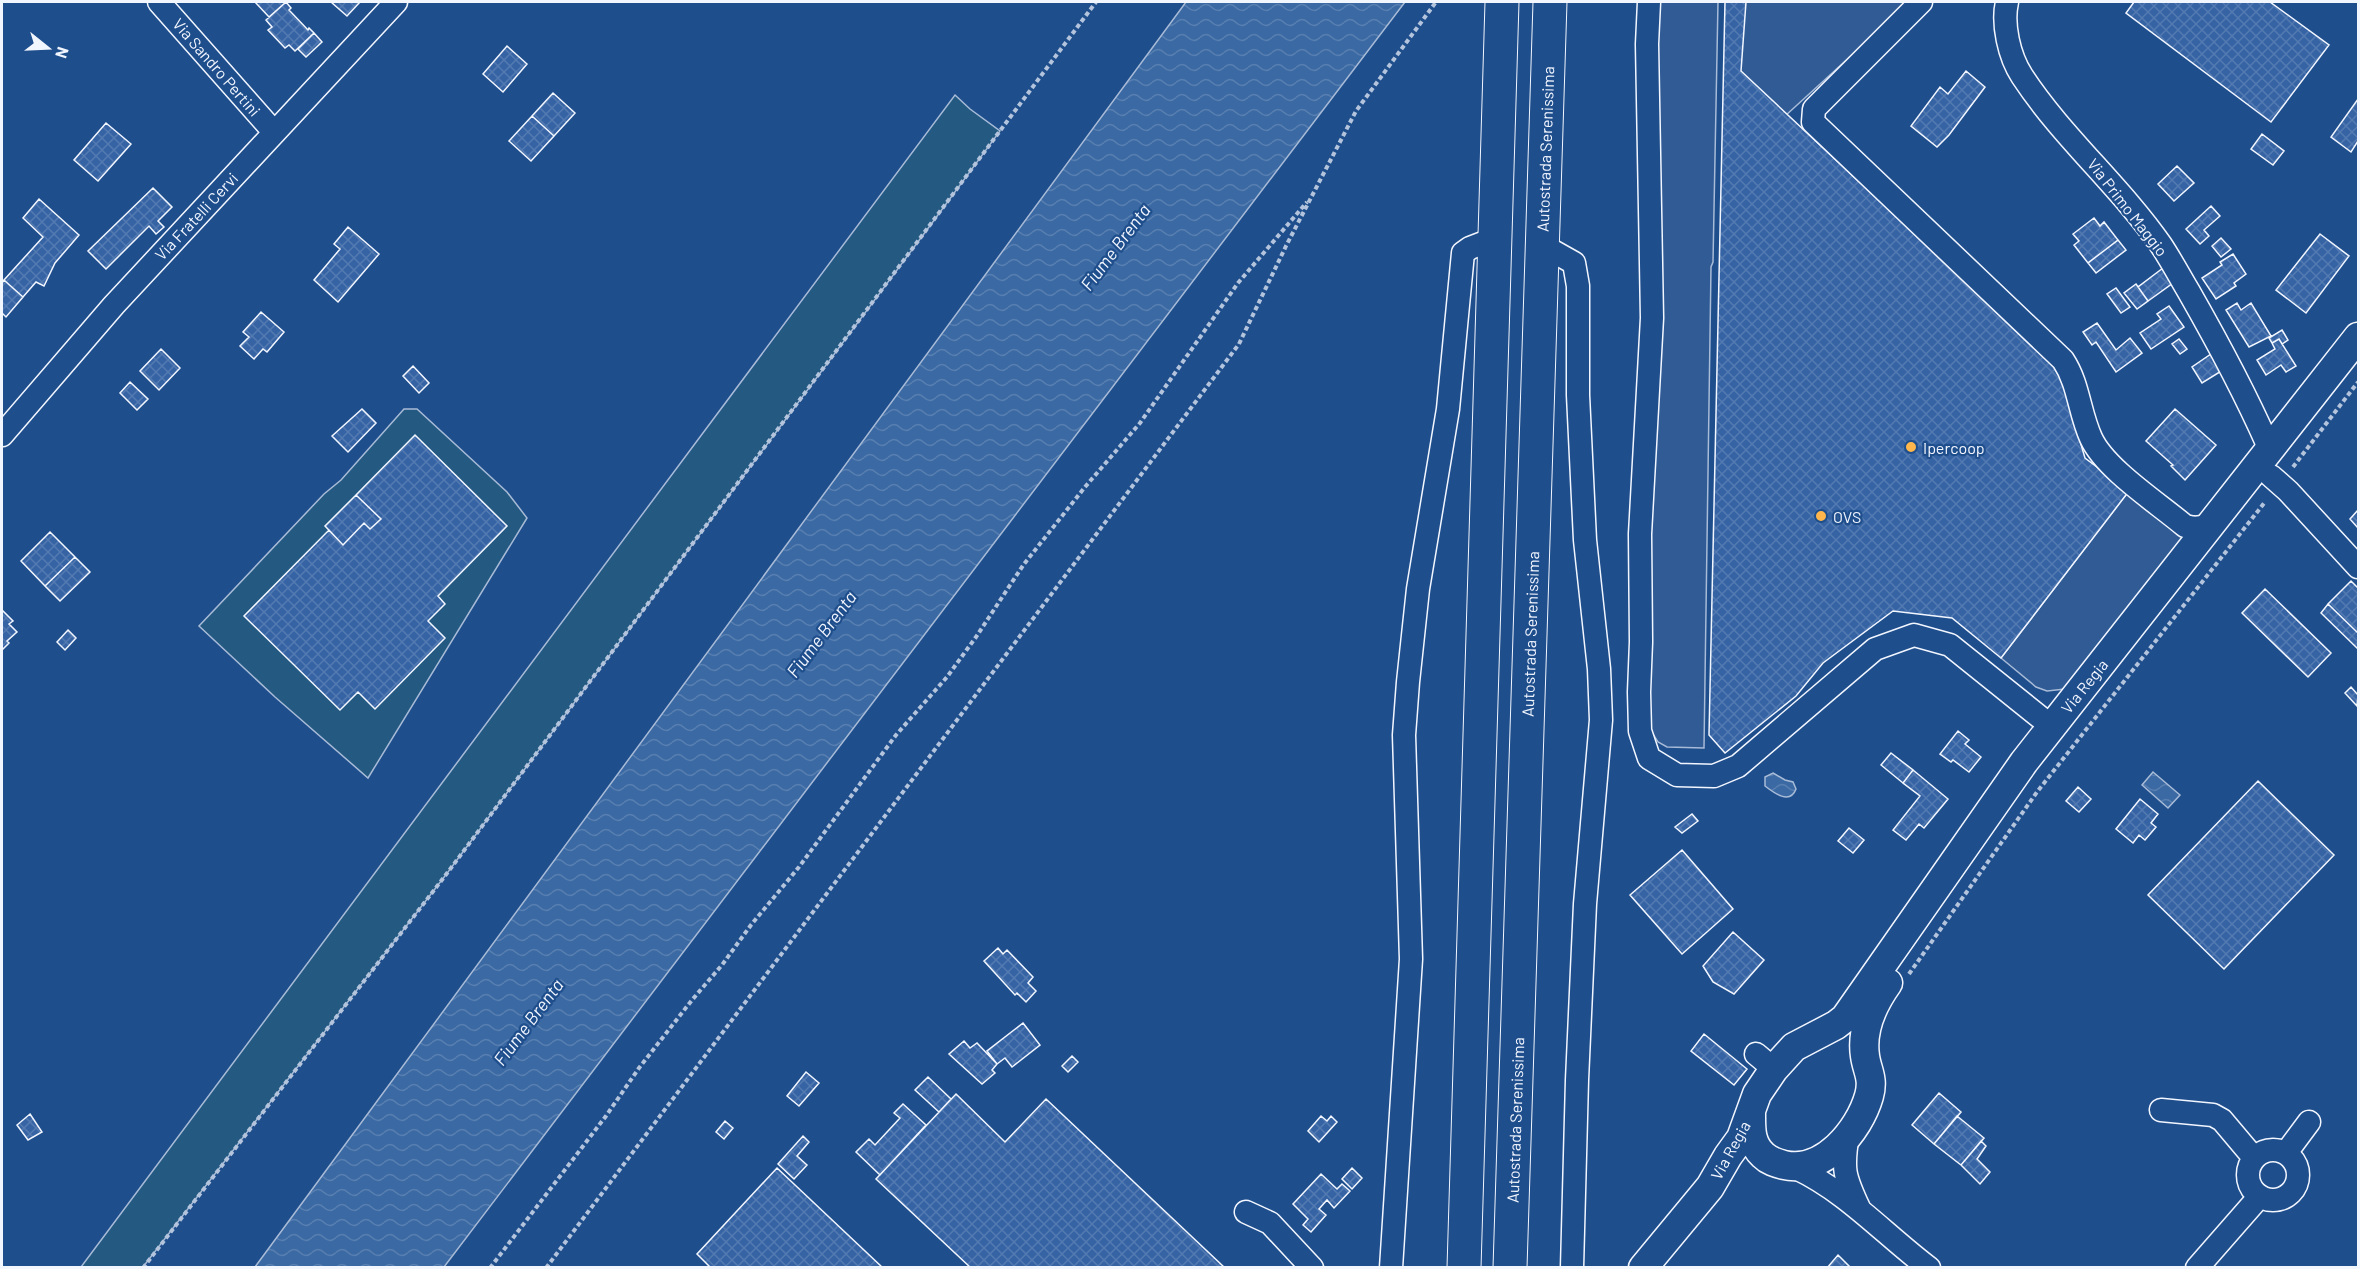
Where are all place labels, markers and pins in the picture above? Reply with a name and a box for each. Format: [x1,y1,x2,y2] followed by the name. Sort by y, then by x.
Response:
[1923,438,1985,457] place label: Ipercoop
[1904,440,1918,454] marker: Ipercoop
[1833,507,1861,526] place label: OVS
[1814,509,1828,523] marker: OVS

